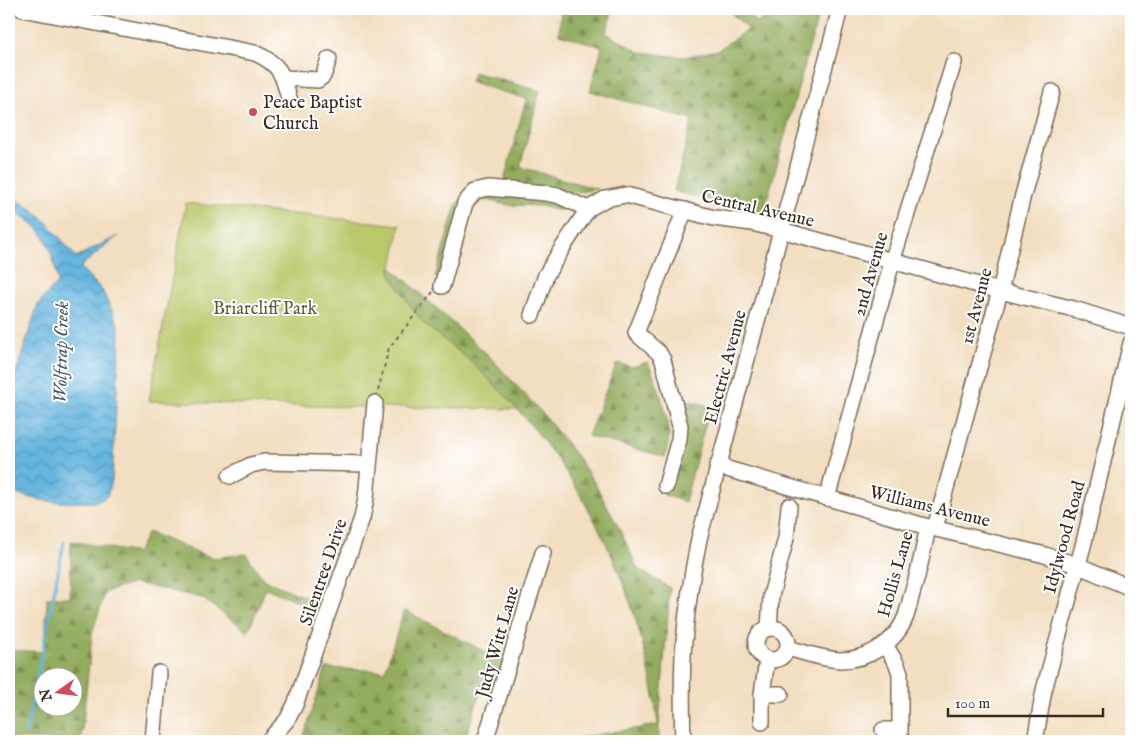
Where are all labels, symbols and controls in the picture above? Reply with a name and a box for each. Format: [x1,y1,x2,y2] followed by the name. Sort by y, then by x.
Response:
[263,92,362,136] place label: Peace Baptist Church
[247,106,259,118] marker: Peace Baptist Church
[699,185,816,234] street label: Central Avenue
[848,230,894,319] street label: 2nd Avenue
[956,266,999,347] street label: 1st Avenue
[213,298,317,321] park label: Briarcliff Park
[49,301,75,403] water label: Wolftrap Creek
[700,308,753,427] street label: Electric Avenue
[1039,478,1092,596] street label: Idylwood Road
[867,481,992,534] street label: Williams Avenue
[295,516,354,629] street label: Silentree Drive
[873,529,920,620] street label: Hollis Lane
[471,584,525,703] street label: Judy Witt Lane
[32,668,82,718] north arrow
[948,685,1102,717] scale bar
[36,687,57,704] text: N
[955,694,991,713] text: 100 m

